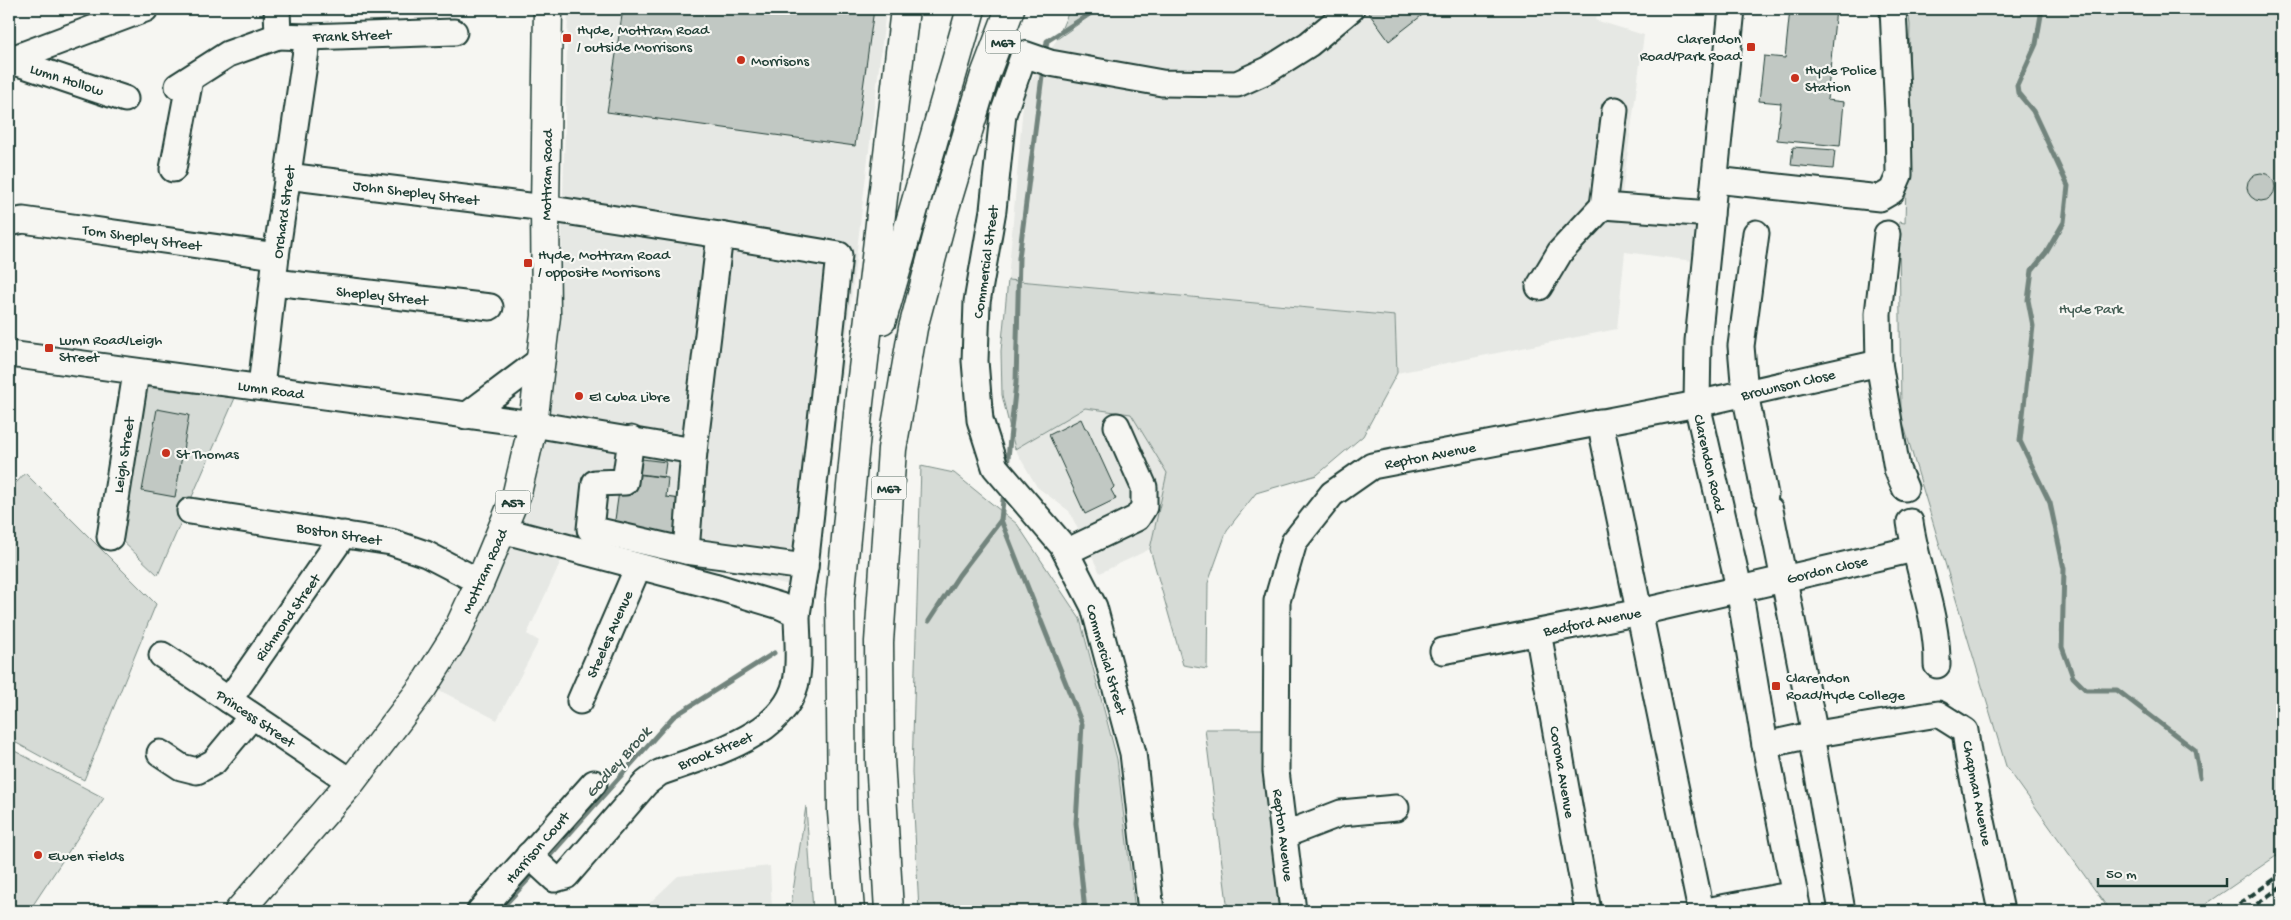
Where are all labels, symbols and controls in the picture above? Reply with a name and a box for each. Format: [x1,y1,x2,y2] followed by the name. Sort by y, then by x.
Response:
[577,22,710,57] place label: Hyde, Mottram Road / outside Morrisons
[311,27,394,47] street label: Frank Street
[986,31,1020,54] road number: M67
[1640,31,1742,66] place label: Clarendon Road/Park Road
[561,32,573,44] marker: Hyde, Mottram Road / outside Morrisons
[1745,41,1757,53] marker: Clarendon Road/Park Road
[751,53,810,71] place label: Morrisons
[735,54,747,66] marker: Morrisons
[27,61,106,101] street label: Lumn Hollow
[1805,62,1877,97] place label: Hyde Police Station
[1789,72,1801,84] marker: Hyde Police Station
[538,128,558,221] street label: Mottram Road
[270,163,301,260] street label: Orchard Street
[352,177,482,211] street label: John Shepley Street
[970,203,1004,320] street label: Commercial Street
[80,222,204,256] street label: Tom Shepley Street
[538,247,671,282] place label: Hyde, Mottram Road / opposite Morrisons
[522,257,534,269] marker: Hyde, Mottram Road / opposite Morrisons
[335,283,430,311] street label: Shepley Street
[2059,301,2125,319] park label: Hyde Park
[59,332,162,367] place label: Lumn Road/Leigh Street
[43,342,55,354] marker: Lumn Road/Leigh Street
[1739,366,1837,406] street label: Brownson Close
[236,377,306,405] street label: Lumn Road
[589,389,670,407] place label: El Cuba Libre
[573,390,585,402] marker: El Cuba Libre
[1688,413,1728,515] street label: Clarendon Road
[110,414,140,495] street label: Leigh Street
[1383,439,1478,475] street label: Repton Avenue
[176,446,239,464] place label: St Thomas
[160,447,172,459] marker: St Thomas
[872,476,906,499] road number: M67
[496,491,530,514] road number: A57
[294,519,384,551] street label: Boston Street
[459,525,513,617] street label: Mottram Road
[1785,553,1870,589] street label: Gordon Close
[252,570,326,665] street label: Richmond Street
[584,588,638,681] street label: Steeles Avenue
[1081,602,1130,719] street label: Commercial Street
[1541,605,1643,641] street label: Bedford Avenue
[1786,670,1905,705] place label: Clarendon Road/Hyde College
[1770,680,1782,692] marker: Clarendon Road/Hyde College
[211,686,299,754] street label: Princess Street
[583,723,658,803] water label: Godley Brook
[1544,725,1578,820] street label: Corona Avenue
[675,728,757,775] street label: Brook Street
[1957,739,1995,848] street label: Chapman Avenue
[1267,788,1297,883] street label: Repton Avenue
[502,807,576,888] street label: Harrison Court
[48,848,124,866] place label: Ewen Fields
[32,849,44,861] marker: Ewen Fields
[2098,855,2227,887] scale bar
[2106,866,2137,884] text: 50 m

